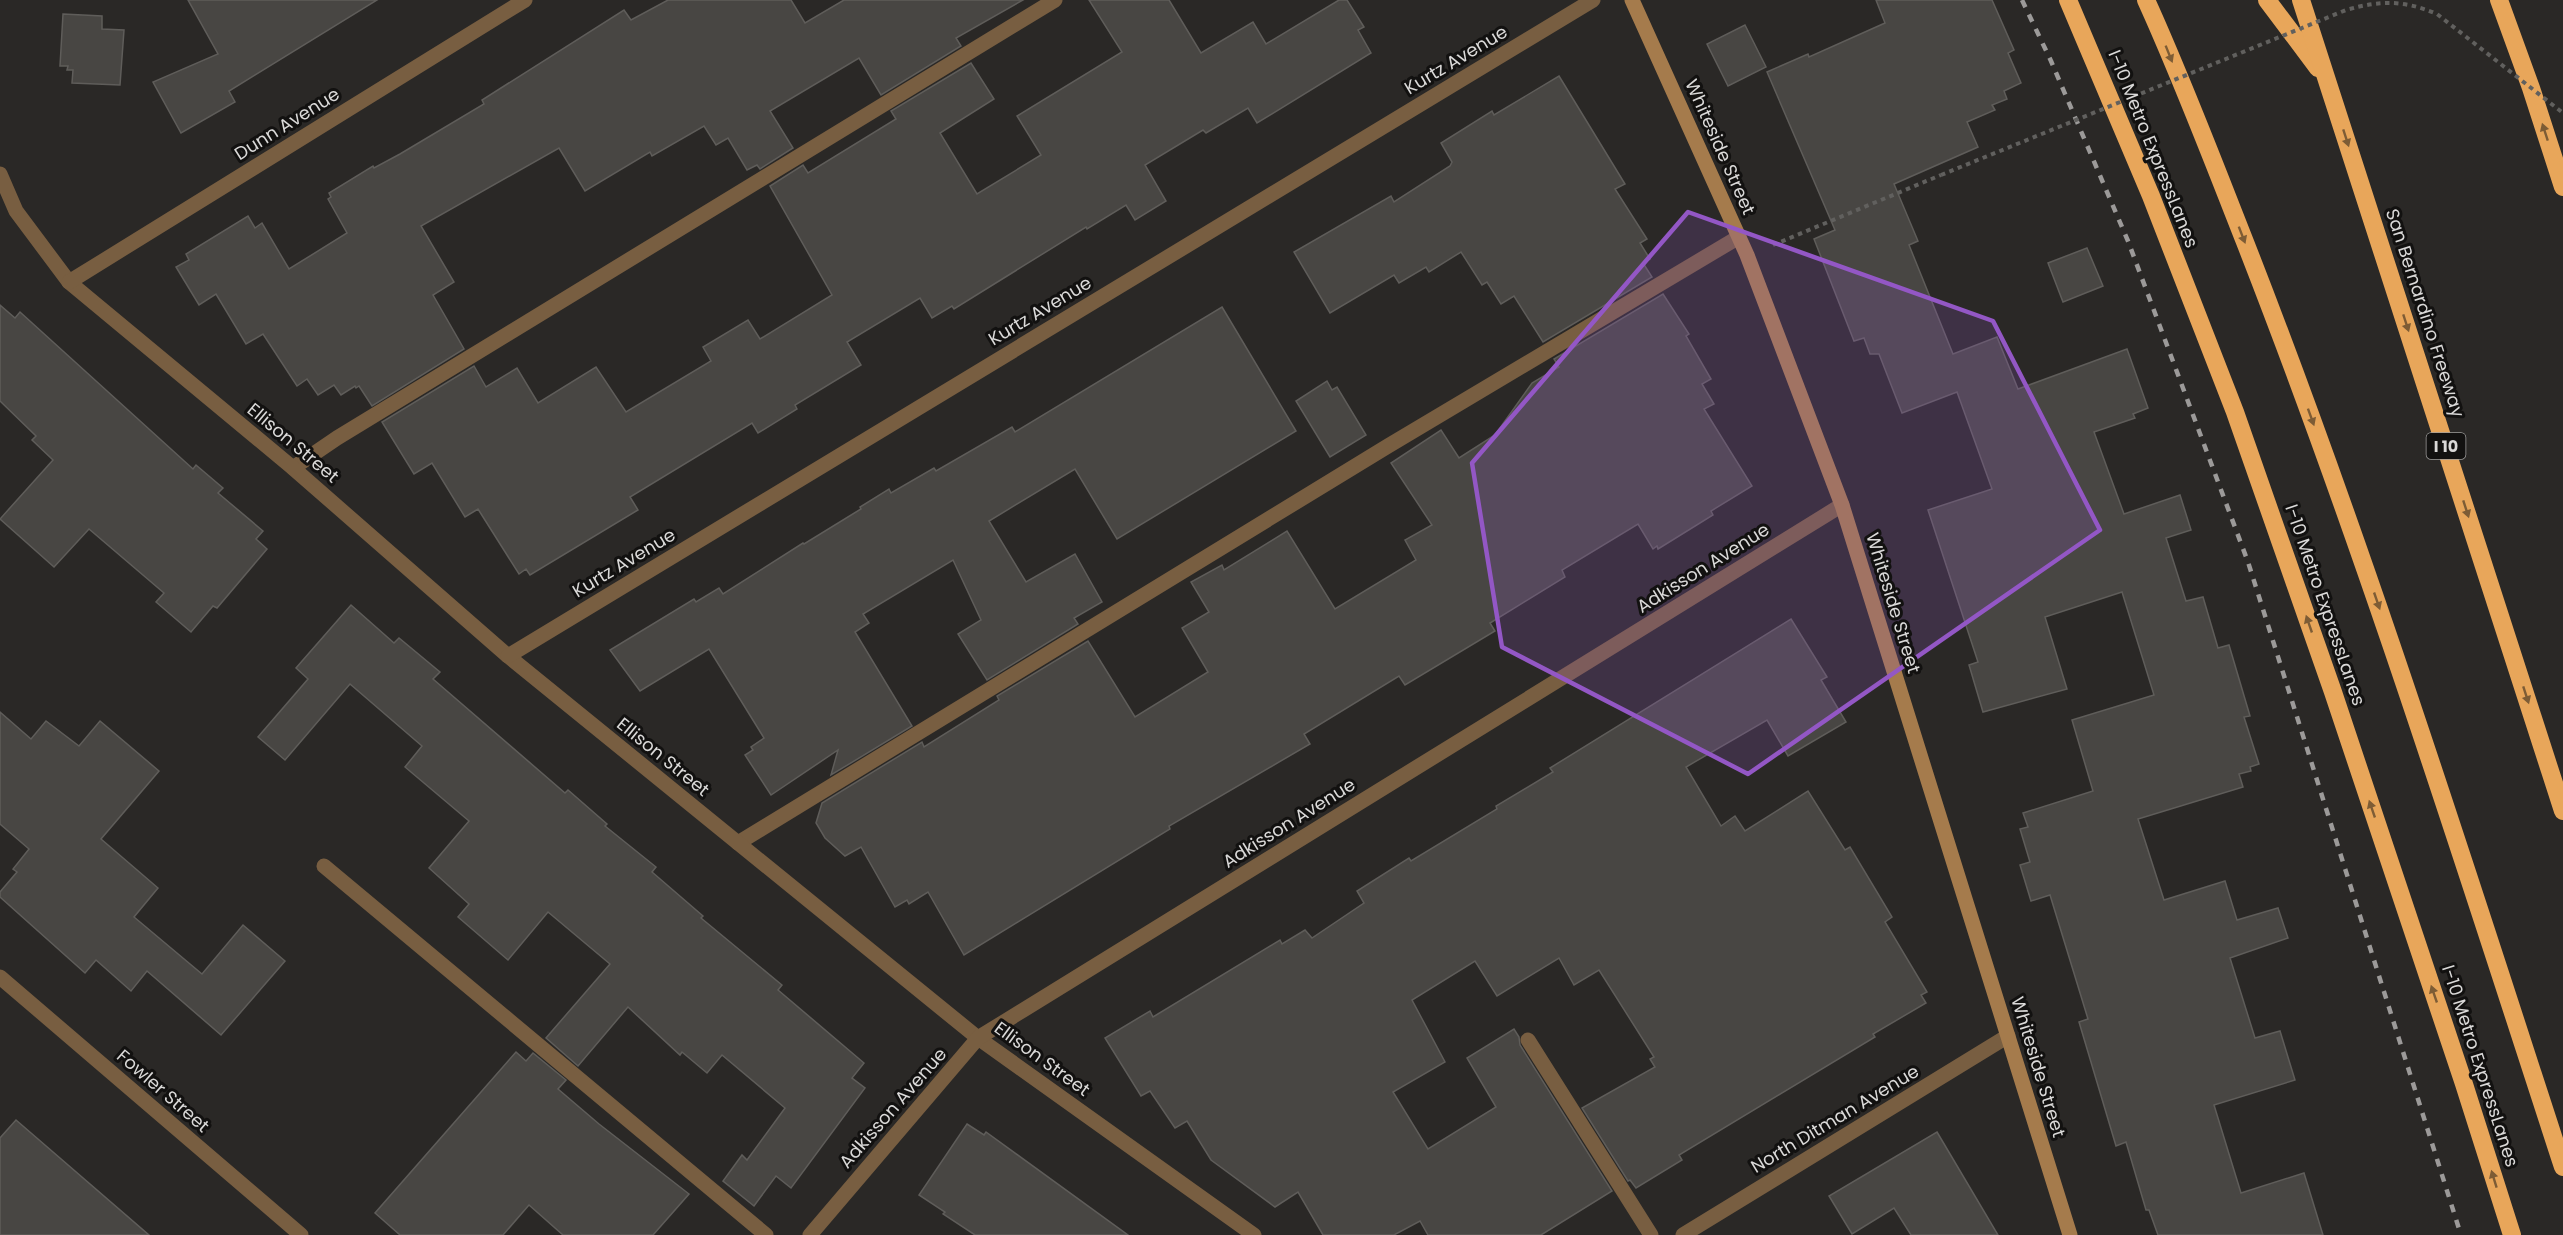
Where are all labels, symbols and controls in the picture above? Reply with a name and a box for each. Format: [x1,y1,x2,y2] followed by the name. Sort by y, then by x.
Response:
[1400,19,1512,100] street label: Kurtz Avenue
[2165,45,2174,63] one-way arrow
[2102,46,2205,251] street label: I-10 Metro ExpressLanes
[1679,75,1762,219] street label: Whiteside Street
[229,81,344,166] street label: Dunn Avenue
[2540,123,2549,141] one-way arrow
[2342,129,2352,147] one-way arrow
[2380,205,2471,420] street label: San Bernardino Freeway
[2237,226,2247,244] one-way arrow
[984,270,1096,351] street label: Kurtz Avenue
[2402,314,2411,332] one-way arrow
[242,397,344,488] street label: Ellison Street
[2307,408,2317,426] one-way arrow
[2426,433,2466,459] road number: I 10
[2462,500,2471,518] one-way arrow
[2279,501,2372,709] street label: I-10 Metro ExpressLanes
[1632,517,1774,619] street label: Adkisson Avenue
[568,522,680,603] street label: Kurtz Avenue
[1860,529,1927,676] street label: Whiteside Street
[2372,592,2382,610] one-way arrow
[2304,615,2314,633] one-way arrow
[2521,686,2531,704] one-way arrow
[612,712,715,802] street label: Ellison Street
[1218,772,1360,874] street label: Adkisson Avenue
[2367,800,2377,818] one-way arrow
[2436,962,2525,1170] street label: I-10 Metro ExpressLanes
[2429,985,2438,1003] one-way arrow
[2005,993,2072,1140] street label: Whiteside Street
[989,1015,1095,1102] street label: Ellison Street
[833,1042,952,1173] street label: Adkisson Avenue
[112,1043,215,1138] street label: Fowler Street
[1746,1058,1924,1179] street label: North Ditman Avenue
[2489,1170,2498,1188] one-way arrow

